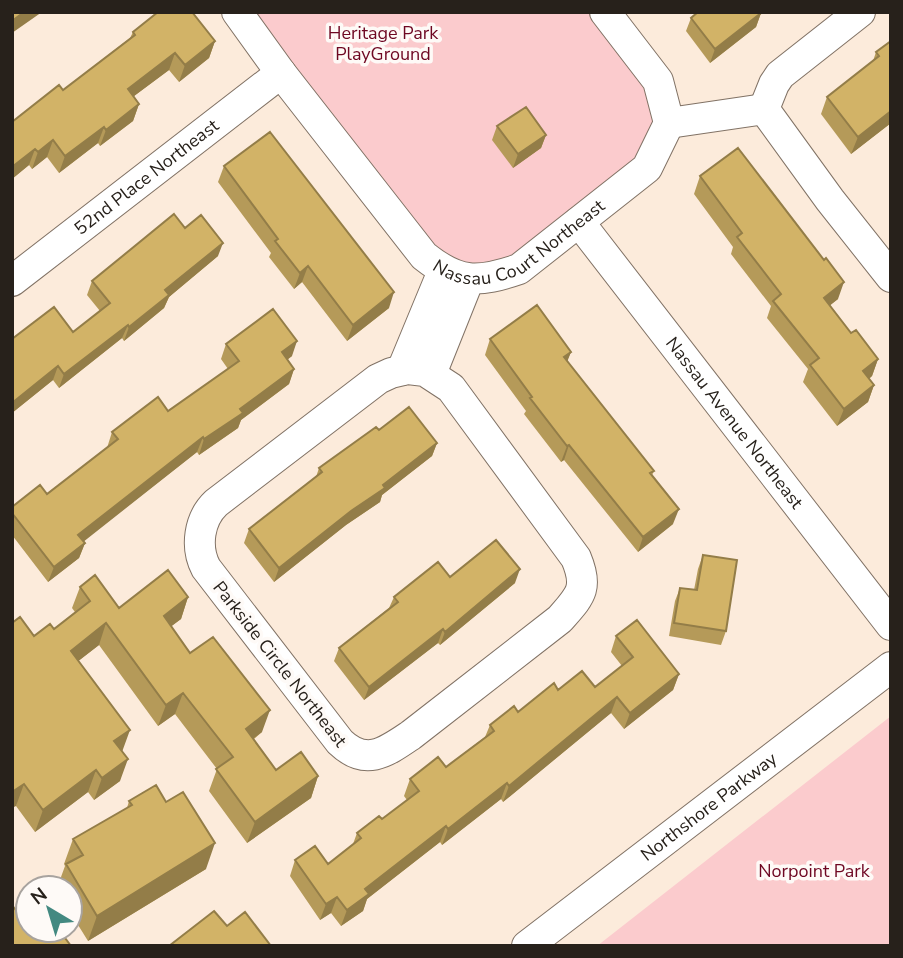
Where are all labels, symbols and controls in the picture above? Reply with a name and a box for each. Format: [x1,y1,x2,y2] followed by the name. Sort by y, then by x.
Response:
[328,21,439,66] park label: Heritage Park PlayGround
[69,113,224,240] street label: 52nd Place Northeast
[428,194,610,291] street label: Nassau Court Northeast
[660,332,809,514] street label: Nassau Avenue Northeast
[208,576,353,752] street label: Parkside Circle Northeast
[636,746,782,867] street label: Northshore Parkway
[758,859,871,883] park label: Norpoint Park
[14,874,84,944] north arrow
[26,882,53,911] text: N

